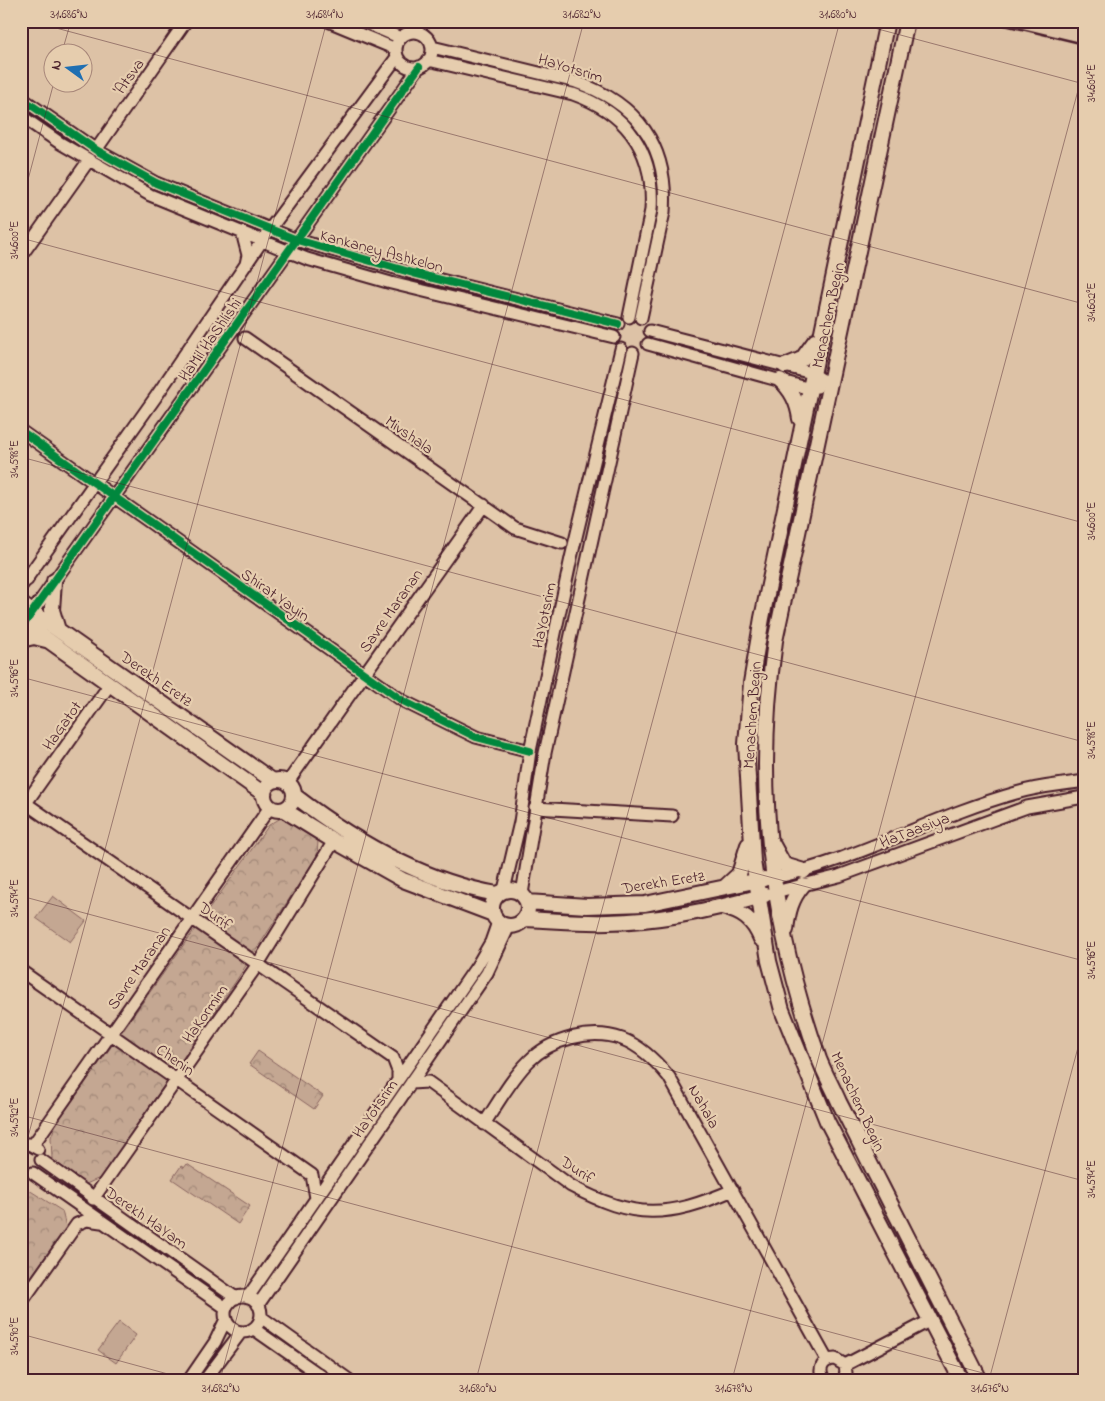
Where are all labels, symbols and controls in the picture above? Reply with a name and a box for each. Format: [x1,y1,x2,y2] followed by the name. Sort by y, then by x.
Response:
[50,6,88,24] text: 31.686°N
[306,6,344,24] text: 31.684°N
[563,6,601,24] text: 31.682°N
[819,6,857,24] text: 31.680°N
[42,42,92,92] north arrow
[535,48,606,90] street label: HaYotsrim
[108,54,151,100] street label: 'Atsva
[46,58,68,72] text: N
[1083,64,1101,102] text: 34.604°E
[6,221,24,259] text: 34.600°E
[317,224,446,280] street label: Kankaney Ashkelon
[806,260,852,371] street label: Menachem Begin
[1083,282,1101,322] text: 34.602°E
[173,293,248,387] street label: HaMil HaShlishi
[380,410,438,461] street label: Mivshala
[6,440,24,478] text: 34.598°E
[1083,502,1101,540] text: 34.600°E
[235,563,314,628] street label: Shirat Yayin
[354,564,430,658] street label: Savre Maranan
[526,580,564,651] street label: HaYotsrim
[114,645,197,714] street label: Derekh Eretz
[6,659,24,697] text: 34.596°E
[737,661,769,770] street label: Menachem Begin
[37,696,89,756] street label: HaGatot
[1083,721,1101,759] text: 34.598°E
[876,807,953,855] street label: HaTaasiya
[619,865,707,902] street label: Derekh Eretz
[6,879,24,917] text: 34.594°E
[192,896,237,937] street label: Durif
[102,921,178,1015] street label: Savre Maranan
[1083,941,1101,979] text: 34.596°E
[177,980,235,1048] street label: HaKormim
[151,1039,199,1083] street label: Chenin
[824,1048,891,1156] street label: Menachem Begin
[347,1075,405,1143] street label: HaYotsrim
[681,1081,725,1133] street label: Nahala
[6,1097,24,1137] text: 34.592°E
[554,1150,599,1191] street label: Durif
[1083,1160,1101,1198] text: 34.594°E
[99,1181,192,1256] street label: Derekh HaYam
[6,1317,24,1355] text: 34.590°E
[202,1380,240,1398] text: 31.682°N
[459,1380,497,1398] text: 31.680°N
[715,1380,753,1398] text: 31.678°N
[971,1380,1009,1398] text: 31.676°N

